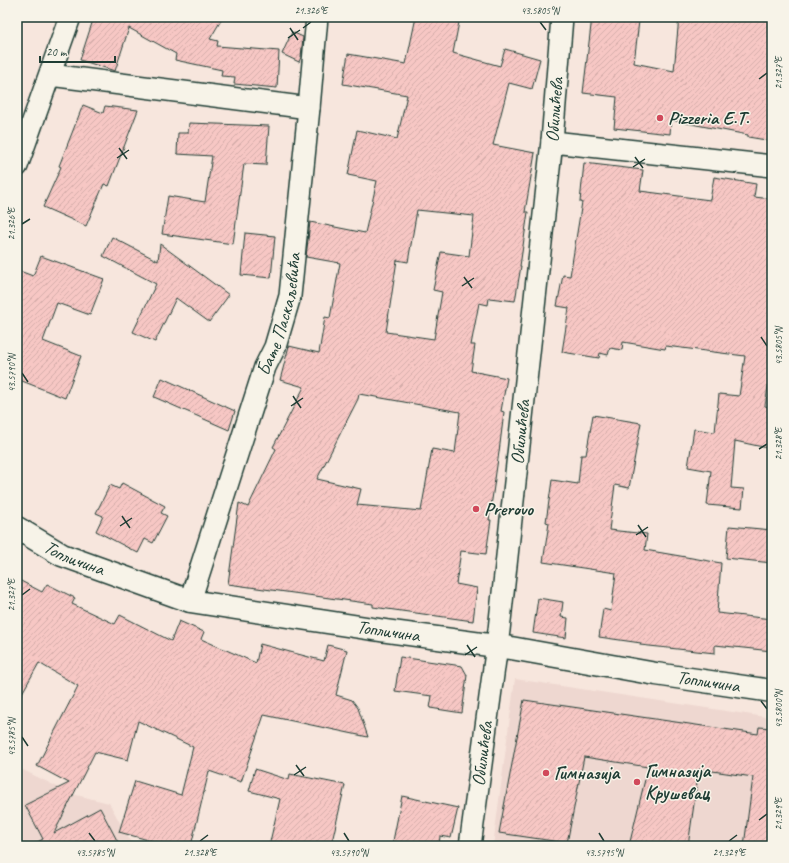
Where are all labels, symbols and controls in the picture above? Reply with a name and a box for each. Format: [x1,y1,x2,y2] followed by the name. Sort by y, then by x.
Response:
[295,4,329,17] text: 21.326°E
[521,4,561,17] text: 43.5805°N
[40,38,115,64] scale bar
[46,44,68,60] text: 20 m
[772,55,785,89] text: 21.327°E
[540,75,569,143] street label: Обилићева
[668,106,750,130] place label: Pizzeria E.T.
[655,113,665,123] marker: Pizzeria E.T.
[5,206,18,240] text: 21.326°E
[251,250,306,378] street label: Бате Паскаљевића
[772,325,785,365] text: 43.5805°N
[5,352,18,392] text: 43.5790°N
[505,397,536,466] street label: Обилићева
[772,426,785,460] text: 21.328°E
[484,497,534,521] place label: Prerovo
[471,504,481,514] marker: Prerovo
[39,535,109,582] street label: Топличина
[5,577,18,611] text: 21.327°E
[355,615,423,648] street label: Топличина
[675,665,743,698] street label: Топличина
[772,688,785,728] text: 43.5800°N
[5,716,18,756] text: 43.5785°N
[466,719,499,787] street label: Обилићева
[645,759,712,805] place label: Гимназија Крушевац
[554,761,621,785] place label: Гимназија
[541,768,551,778] marker: Гимназија
[632,777,642,787] marker: Гимназија Крушевац
[772,796,785,830] text: 21.329°E
[76,846,116,859] text: 43.5785°N
[184,846,218,859] text: 21.328°E
[330,846,370,859] text: 43.5790°N
[585,846,625,859] text: 43.5795°N
[713,846,747,859] text: 21.329°E

